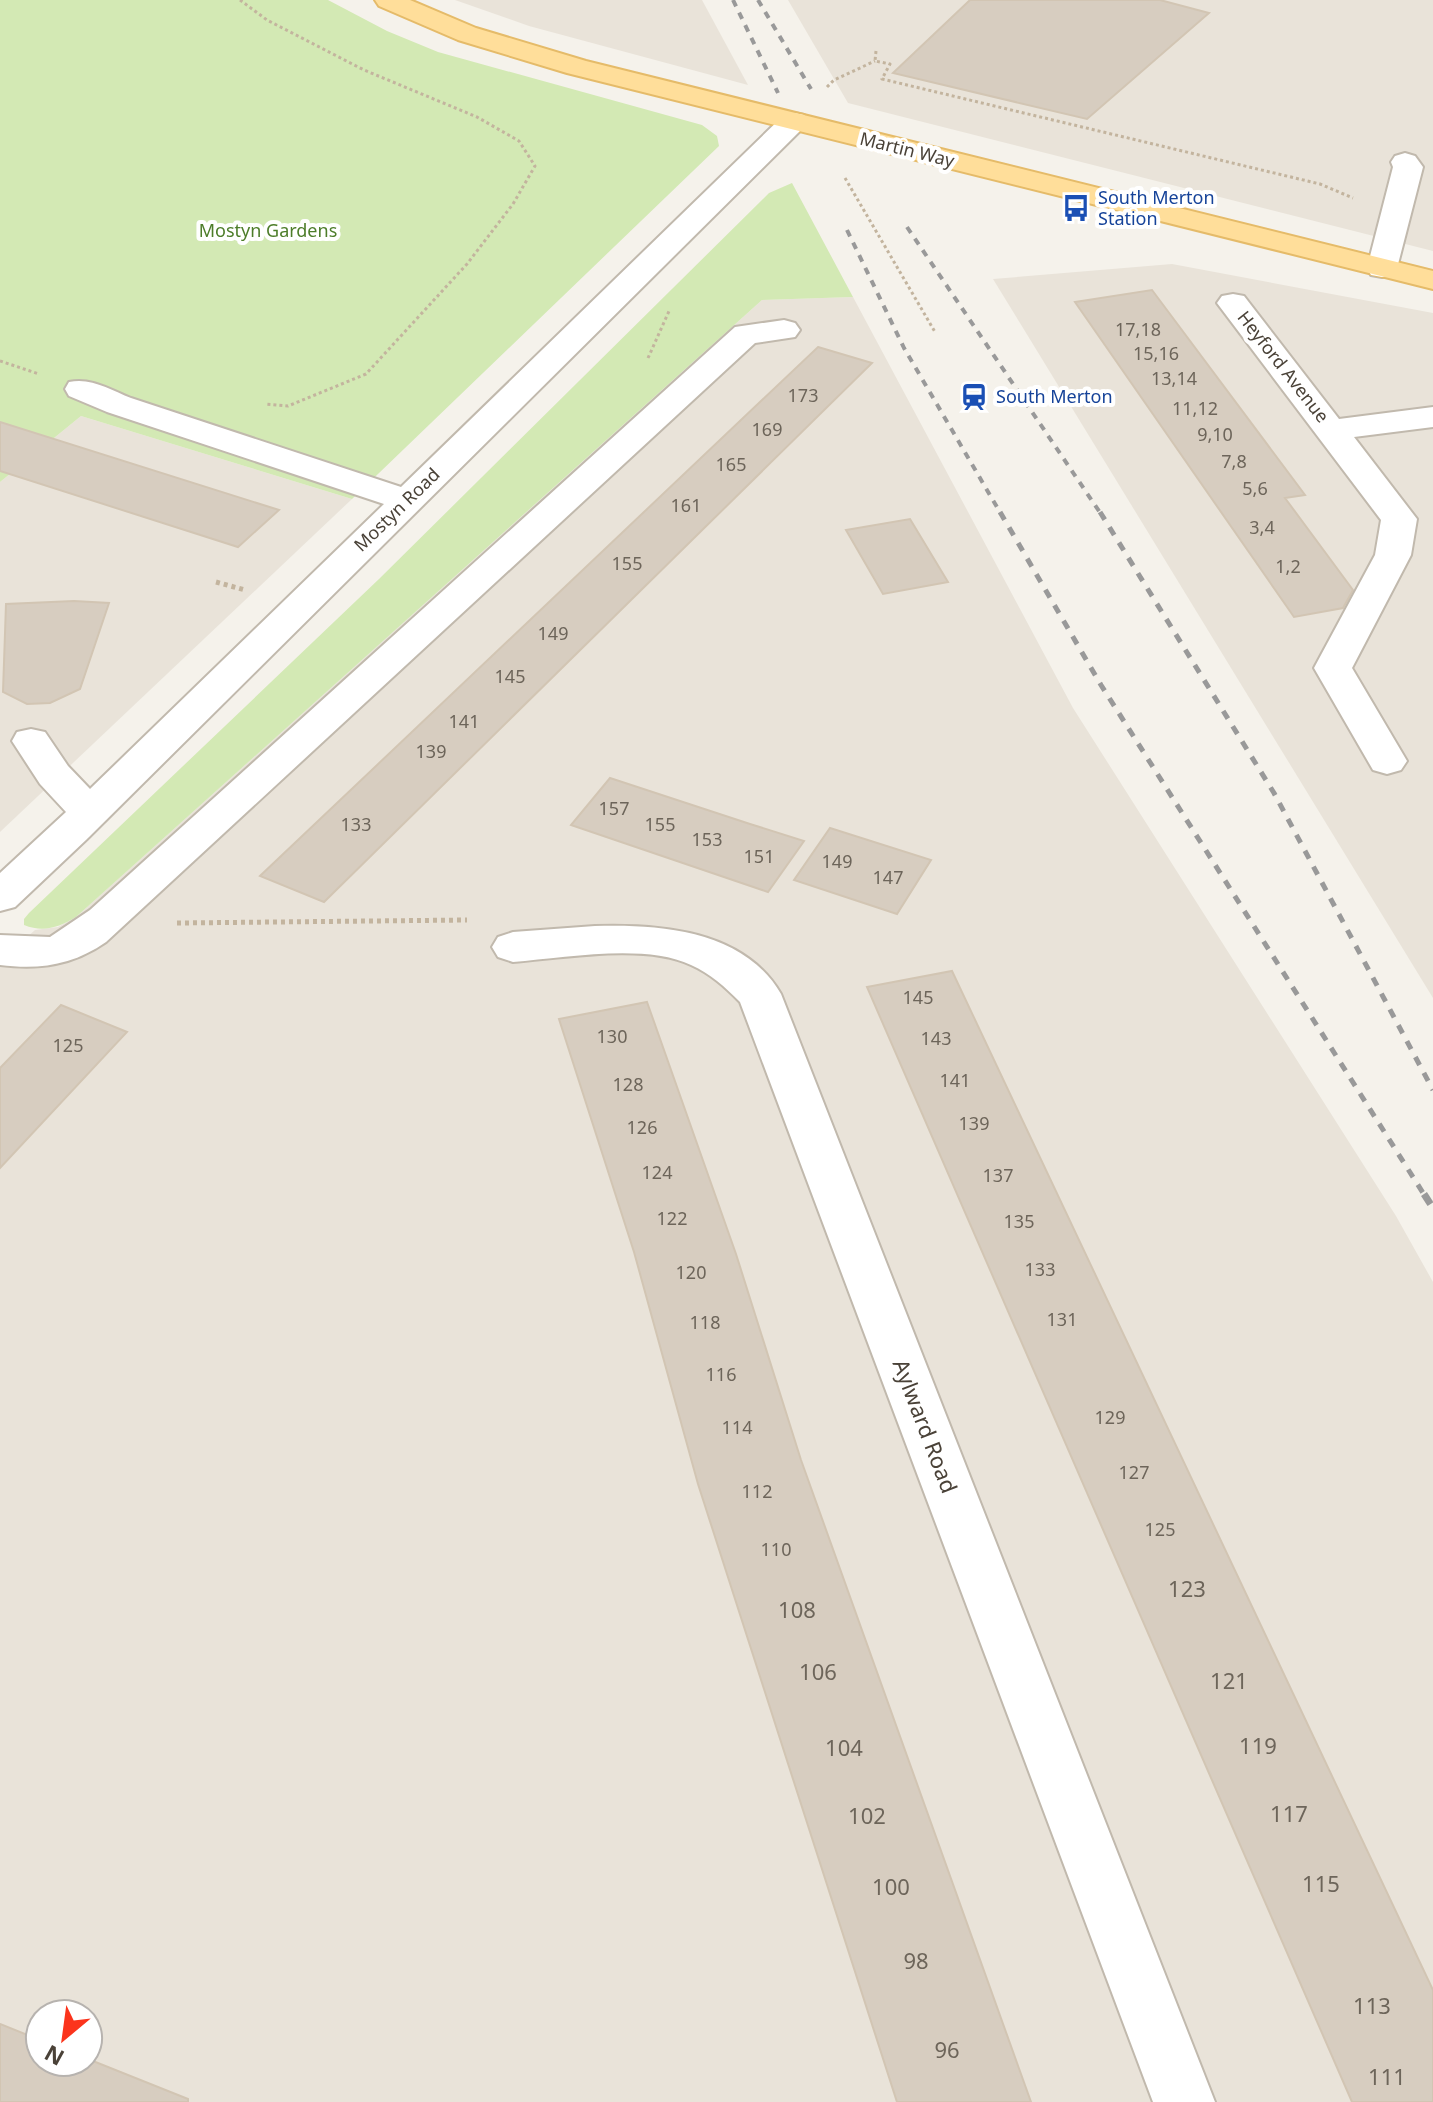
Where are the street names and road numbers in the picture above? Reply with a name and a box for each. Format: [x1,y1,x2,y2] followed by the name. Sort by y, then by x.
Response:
[858,126,958,173] street label: Martin Way
[1233,306,1335,427] street label: Heyford Avenue
[348,462,444,556] street label: Mostyn Road
[887,1354,965,1497] street label: Aylward Road

